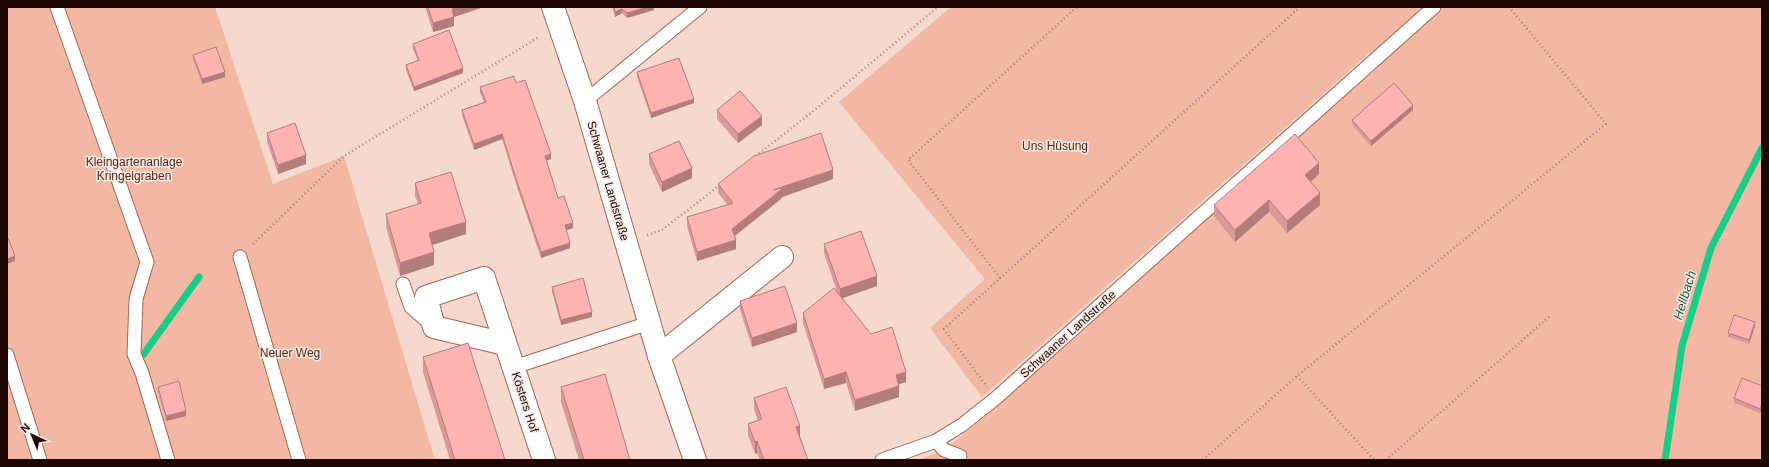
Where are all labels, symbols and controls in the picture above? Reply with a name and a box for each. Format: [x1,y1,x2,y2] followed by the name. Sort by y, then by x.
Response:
[584,119,632,243] street label: Schwaaner Landstraße
[1022,139,1088,153] park label: Uns Hüsung
[86,155,183,183] park label: Kleingartenanlage Kringelgraben
[1670,269,1699,322] water label: Hellbach
[1017,287,1119,381] street label: Schwaaner Landstraße
[260,346,320,360] park label: Neuer Weg
[509,370,542,435] street label: Kösters Hof
[12,415,52,455] north arrow
[18,421,32,435] text: N

